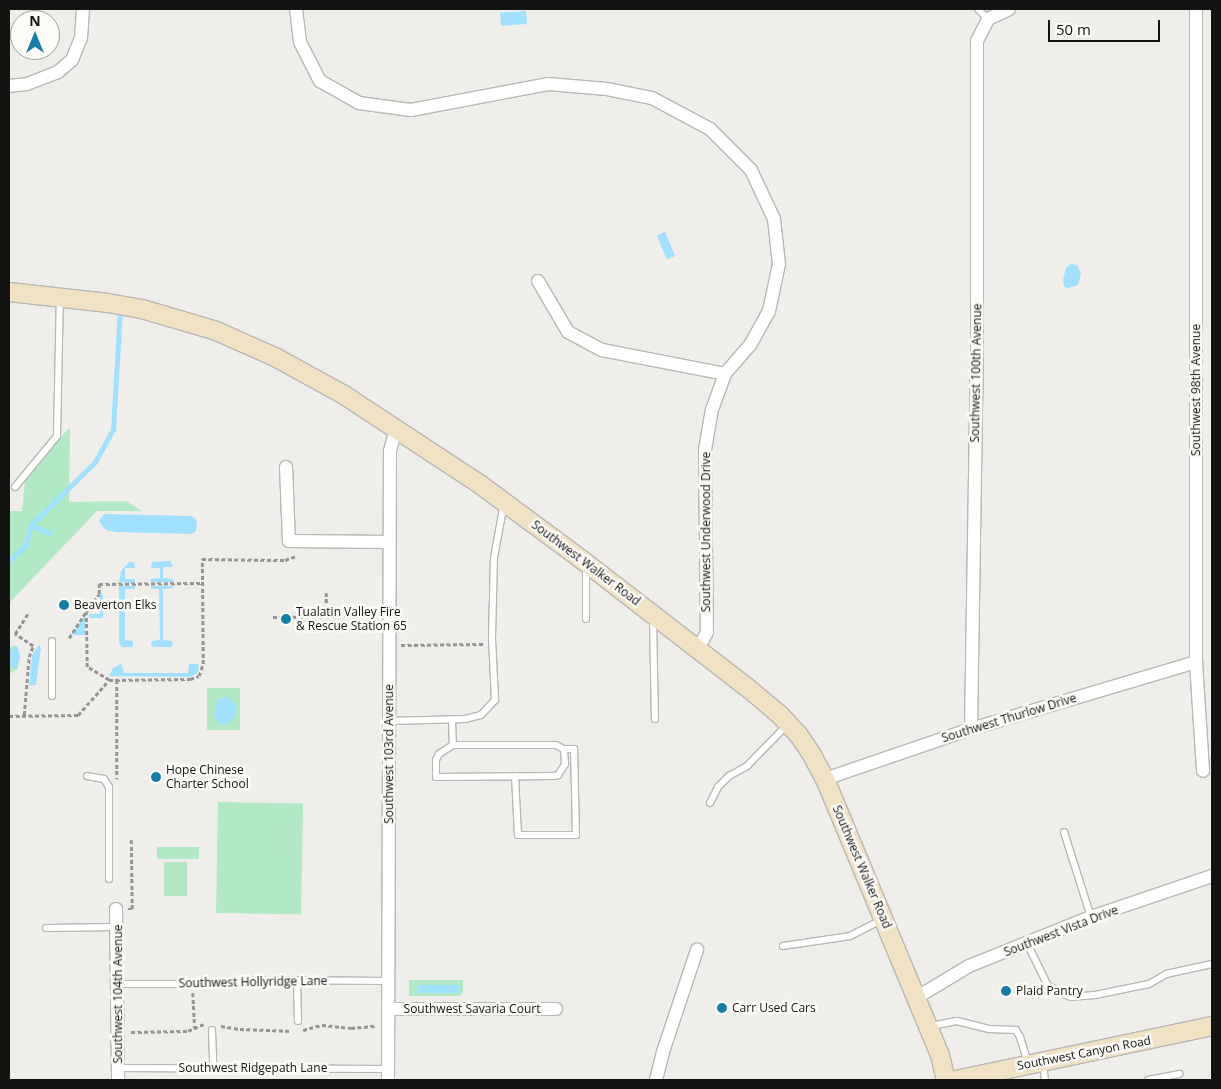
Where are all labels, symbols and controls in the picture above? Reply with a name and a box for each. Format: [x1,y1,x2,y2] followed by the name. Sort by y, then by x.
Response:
[10,10,60,60] north arrow
[1051,10,1164,42] scale bar
[29,11,41,30] text: N
[1056,19,1091,39] text: 50 m
[968,303,984,443] street label: Southwest 100th Avenue
[1189,324,1203,456] street label: Southwest 98th Avenue
[699,452,713,612] street label: Southwest Underwood Drive
[529,517,643,609] street label: Southwest Walker Road
[74,598,156,612] place label: Beaverton Elks
[58,599,70,611] marker: Beaverton Elks
[296,605,407,633] place label: Tualatin Valley Fire & Rescue Station 65
[280,613,292,625] marker: Tualatin Valley Fire & Rescue Station 65
[382,684,396,824] street label: Southwest 103rd Avenue
[940,691,1078,745] street label: Southwest Thurlow Drive
[166,763,249,791] place label: Hope Chinese Charter School
[150,771,162,783] marker: Hope Chinese Charter School
[830,803,894,931] street label: Southwest Walker Road
[1002,903,1120,959] street label: Southwest Vista Drive
[111,924,125,1064] street label: Southwest 104th Avenue
[179,974,327,990] street label: Southwest Hollyridge Lane
[1016,984,1083,998] place label: Plaid Pantry
[1000,985,1012,997] marker: Plaid Pantry
[732,1001,816,1015] place label: Carr Used Cars
[404,1002,540,1016] street label: Southwest Savaria Court
[716,1002,728,1014] marker: Carr Used Cars
[1016,1033,1152,1073] street label: Southwest Canyon Road
[179,1061,327,1075] street label: Southwest Ridgepath Lane

